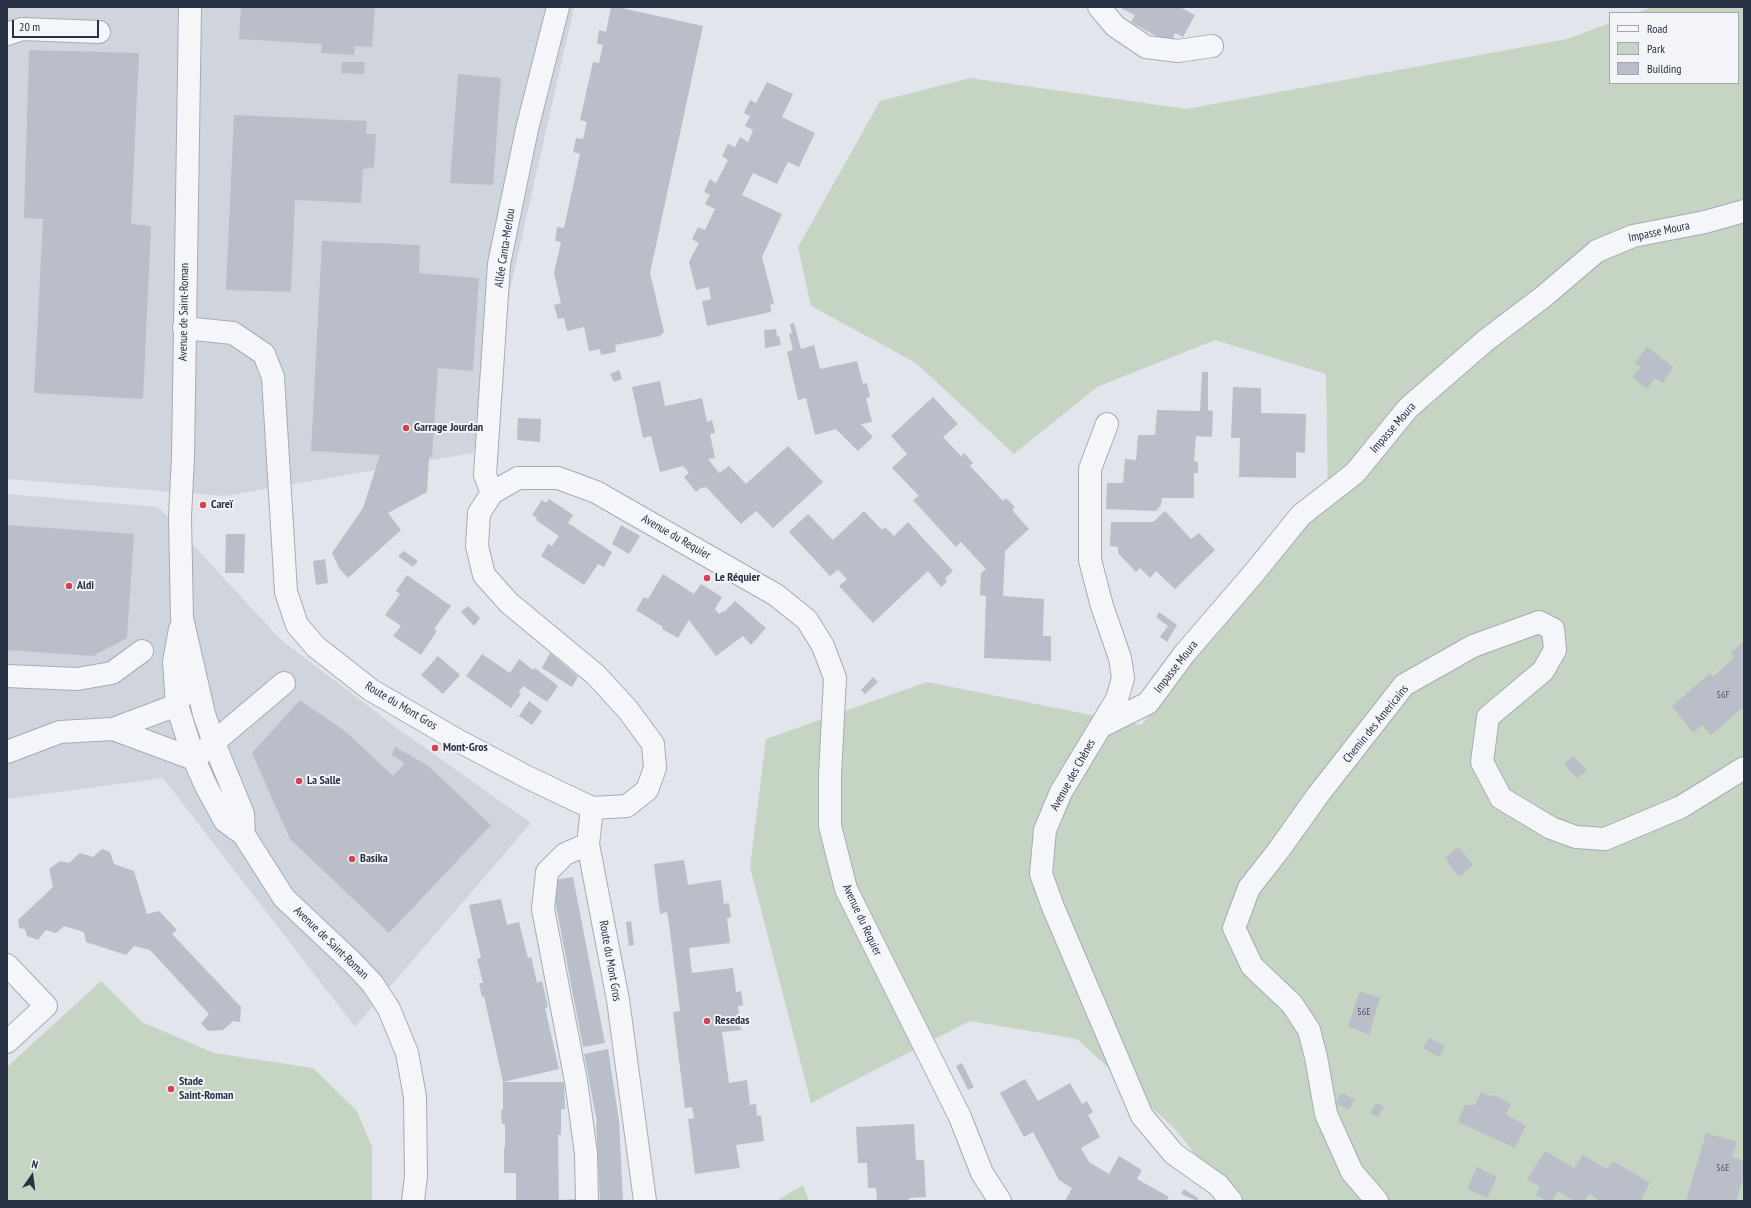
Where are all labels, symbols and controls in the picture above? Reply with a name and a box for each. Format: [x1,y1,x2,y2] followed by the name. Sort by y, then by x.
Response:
[14,12,101,38] scale bar
[1609,12,1739,84] legend
[19,19,40,34] text: 20 m
[1647,21,1667,36] text: Road
[1647,41,1665,56] text: Park
[1647,61,1682,76] text: Building
[492,208,518,288] street label: Allée Canta-Merlou
[1627,218,1691,246] street label: Impasse Moura
[176,263,192,361] street label: Avenue de Saint-Roman
[1367,400,1419,456] street label: Impasse Moura
[414,421,483,435] place label: Garrage Jourdan
[401,423,411,433] marker: Garrage Jourdan
[211,498,233,512] place label: Careï
[198,500,208,510] marker: Careï
[639,511,713,563] street label: Avenue du Requier
[715,571,760,585] place label: Le Réquier
[702,573,712,583] marker: Le Réquier
[77,579,94,593] place label: Aldi
[64,581,74,591] marker: Aldi
[1151,638,1201,696] street label: Impasse Moura
[362,679,440,733] street label: Route du Mont Gros
[1340,682,1412,766] street label: Chemin des Americains
[1716,689,1730,701] house number: 56F
[1047,737,1099,813] street label: Avenue des Chênes
[443,741,488,755] place label: Mont-Gros
[430,743,440,753] marker: Mont-Gros
[307,774,341,788] place label: La Salle
[294,776,304,786] marker: La Salle
[360,852,388,866] place label: Basika
[347,854,357,864] marker: Basika
[839,882,885,958] street label: Avenue du Requier
[291,904,371,982] street label: Avenue de Saint-Roman
[596,920,624,1002] street label: Route du Mont Gros
[1357,1006,1371,1018] house number: 56E
[715,1014,750,1028] place label: Resedas
[702,1016,712,1026] marker: Resedas
[179,1075,233,1103] place label: Stade Saint-Roman
[166,1084,176,1094] marker: Stade Saint-Roman
[12,1156,52,1196] north arrow
[30,1157,39,1172] text: N
[1716,1162,1730,1174] house number: 56E

